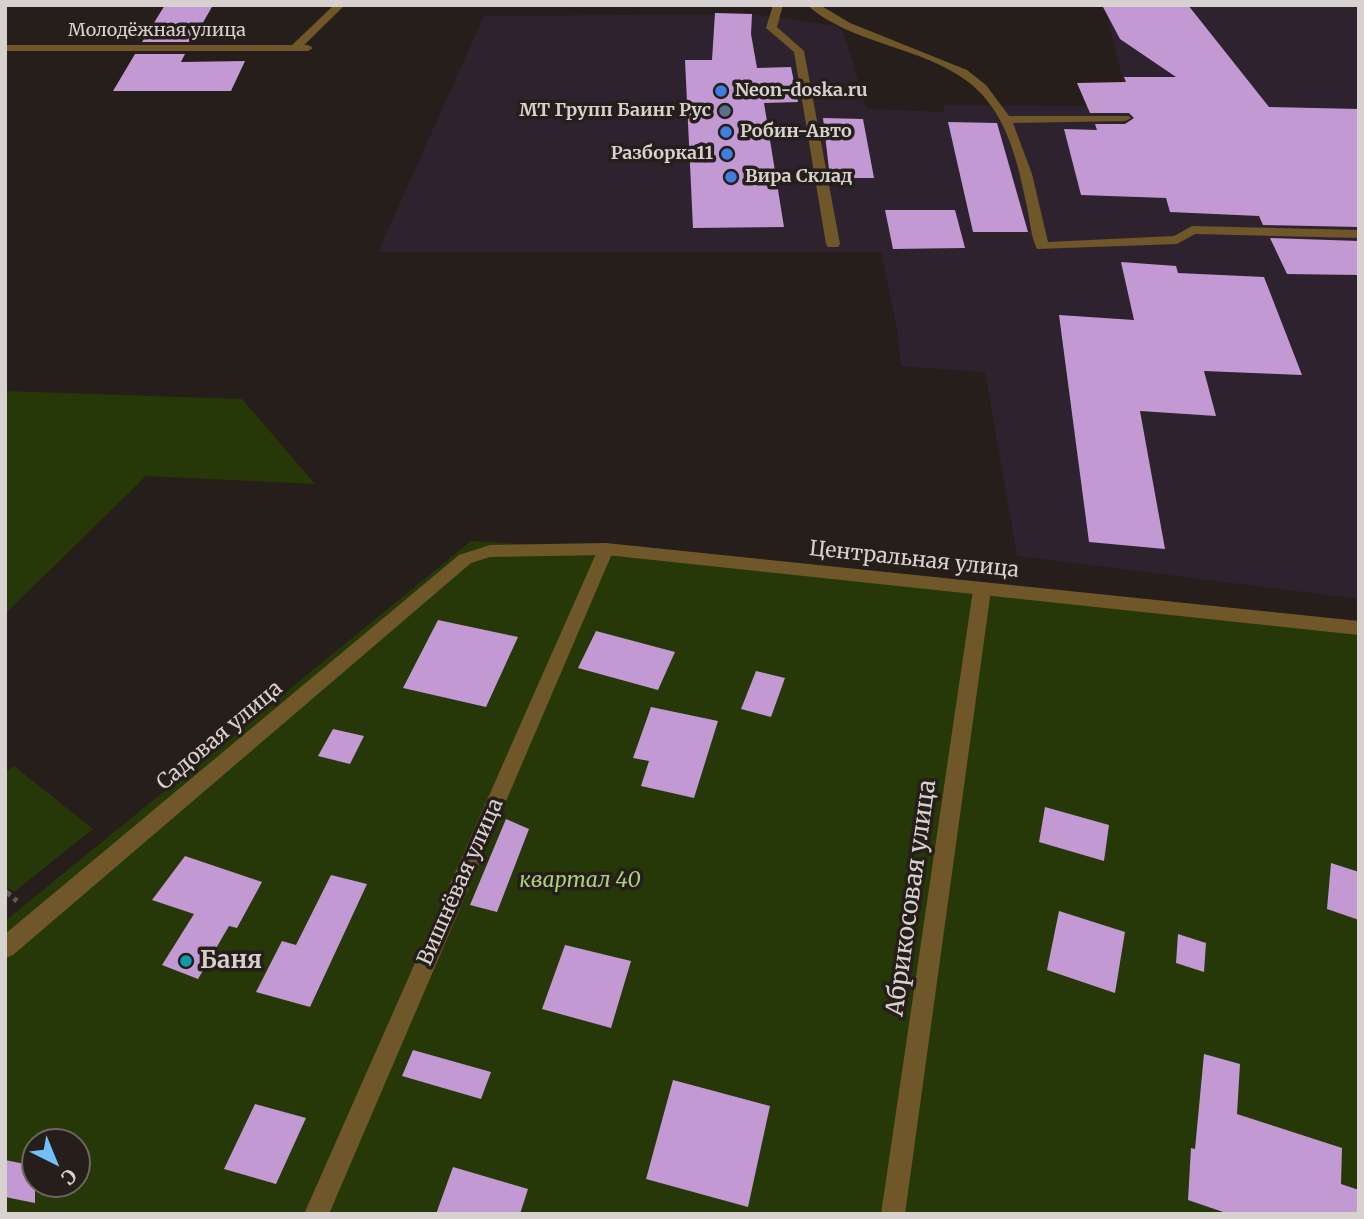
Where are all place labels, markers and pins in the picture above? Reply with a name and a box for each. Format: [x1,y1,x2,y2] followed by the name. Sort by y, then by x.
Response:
[735,80,868,102] place label: Neon-doska.ru
[713,83,729,99] marker: Neon-doska.ru
[519,100,711,122] place label: МТ Групп Баинг Рус
[717,103,733,119] marker: МТ Групп Баинг Рус
[740,121,852,143] place label: Робин-Авто
[718,124,734,140] marker: Робин-Авто
[611,143,713,165] place label: Разборка11
[719,146,735,162] marker: Разборка11
[745,166,853,188] place label: Вира Склад
[723,169,739,185] marker: Вира Склад
[200,947,262,975] place label: Баня
[178,953,194,969] marker: Баня

